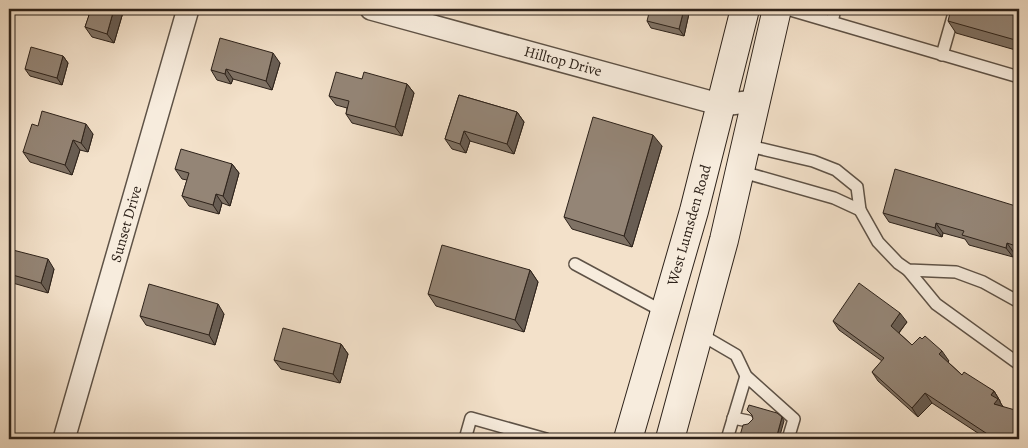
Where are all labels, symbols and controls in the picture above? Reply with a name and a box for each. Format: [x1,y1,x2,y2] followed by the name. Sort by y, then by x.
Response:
[522,41,604,81] street label: Hilltop Drive
[662,161,716,289] street label: West Lumsden Road
[106,183,147,265] street label: Sunset Drive

